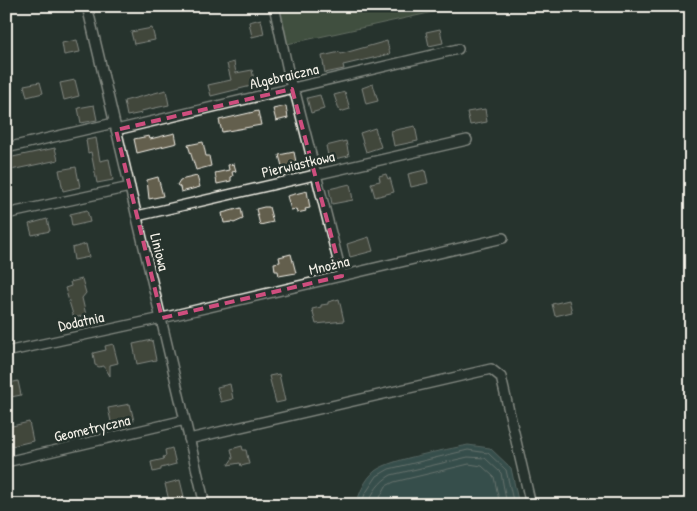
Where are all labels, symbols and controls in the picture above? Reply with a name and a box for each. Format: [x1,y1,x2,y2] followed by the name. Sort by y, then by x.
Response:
[248,58,321,94] street label: Algebraiczna
[259,145,337,183] street label: Pierwiastkowa
[145,231,175,273] street label: Liniowa
[307,250,351,280] street label: Mnożna
[56,306,106,336] street label: Dodatnia
[52,409,132,447] street label: Geometryczna

